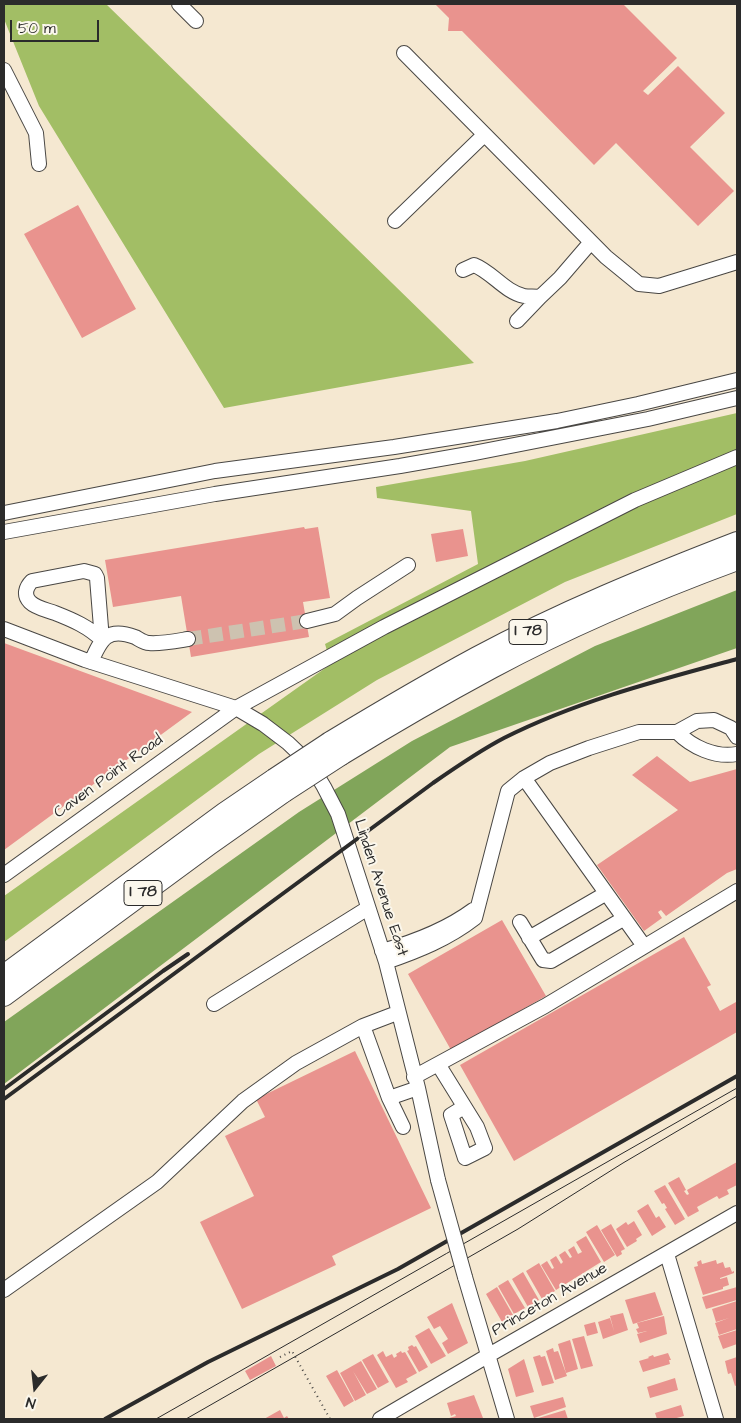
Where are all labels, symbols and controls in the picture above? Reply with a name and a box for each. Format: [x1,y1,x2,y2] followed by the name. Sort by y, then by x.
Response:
[12,10,101,42] scale bar
[18,18,56,39] text: 50 m
[509,620,547,644] road number: I 78
[51,731,167,823] street label: Caven Point Road
[349,817,411,959] street label: Linden Avenue East
[124,880,162,906] road number: I 78
[489,1259,611,1341] street label: Princeton Avenue
[10,1363,60,1413] north arrow
[24,1392,38,1413] text: N

